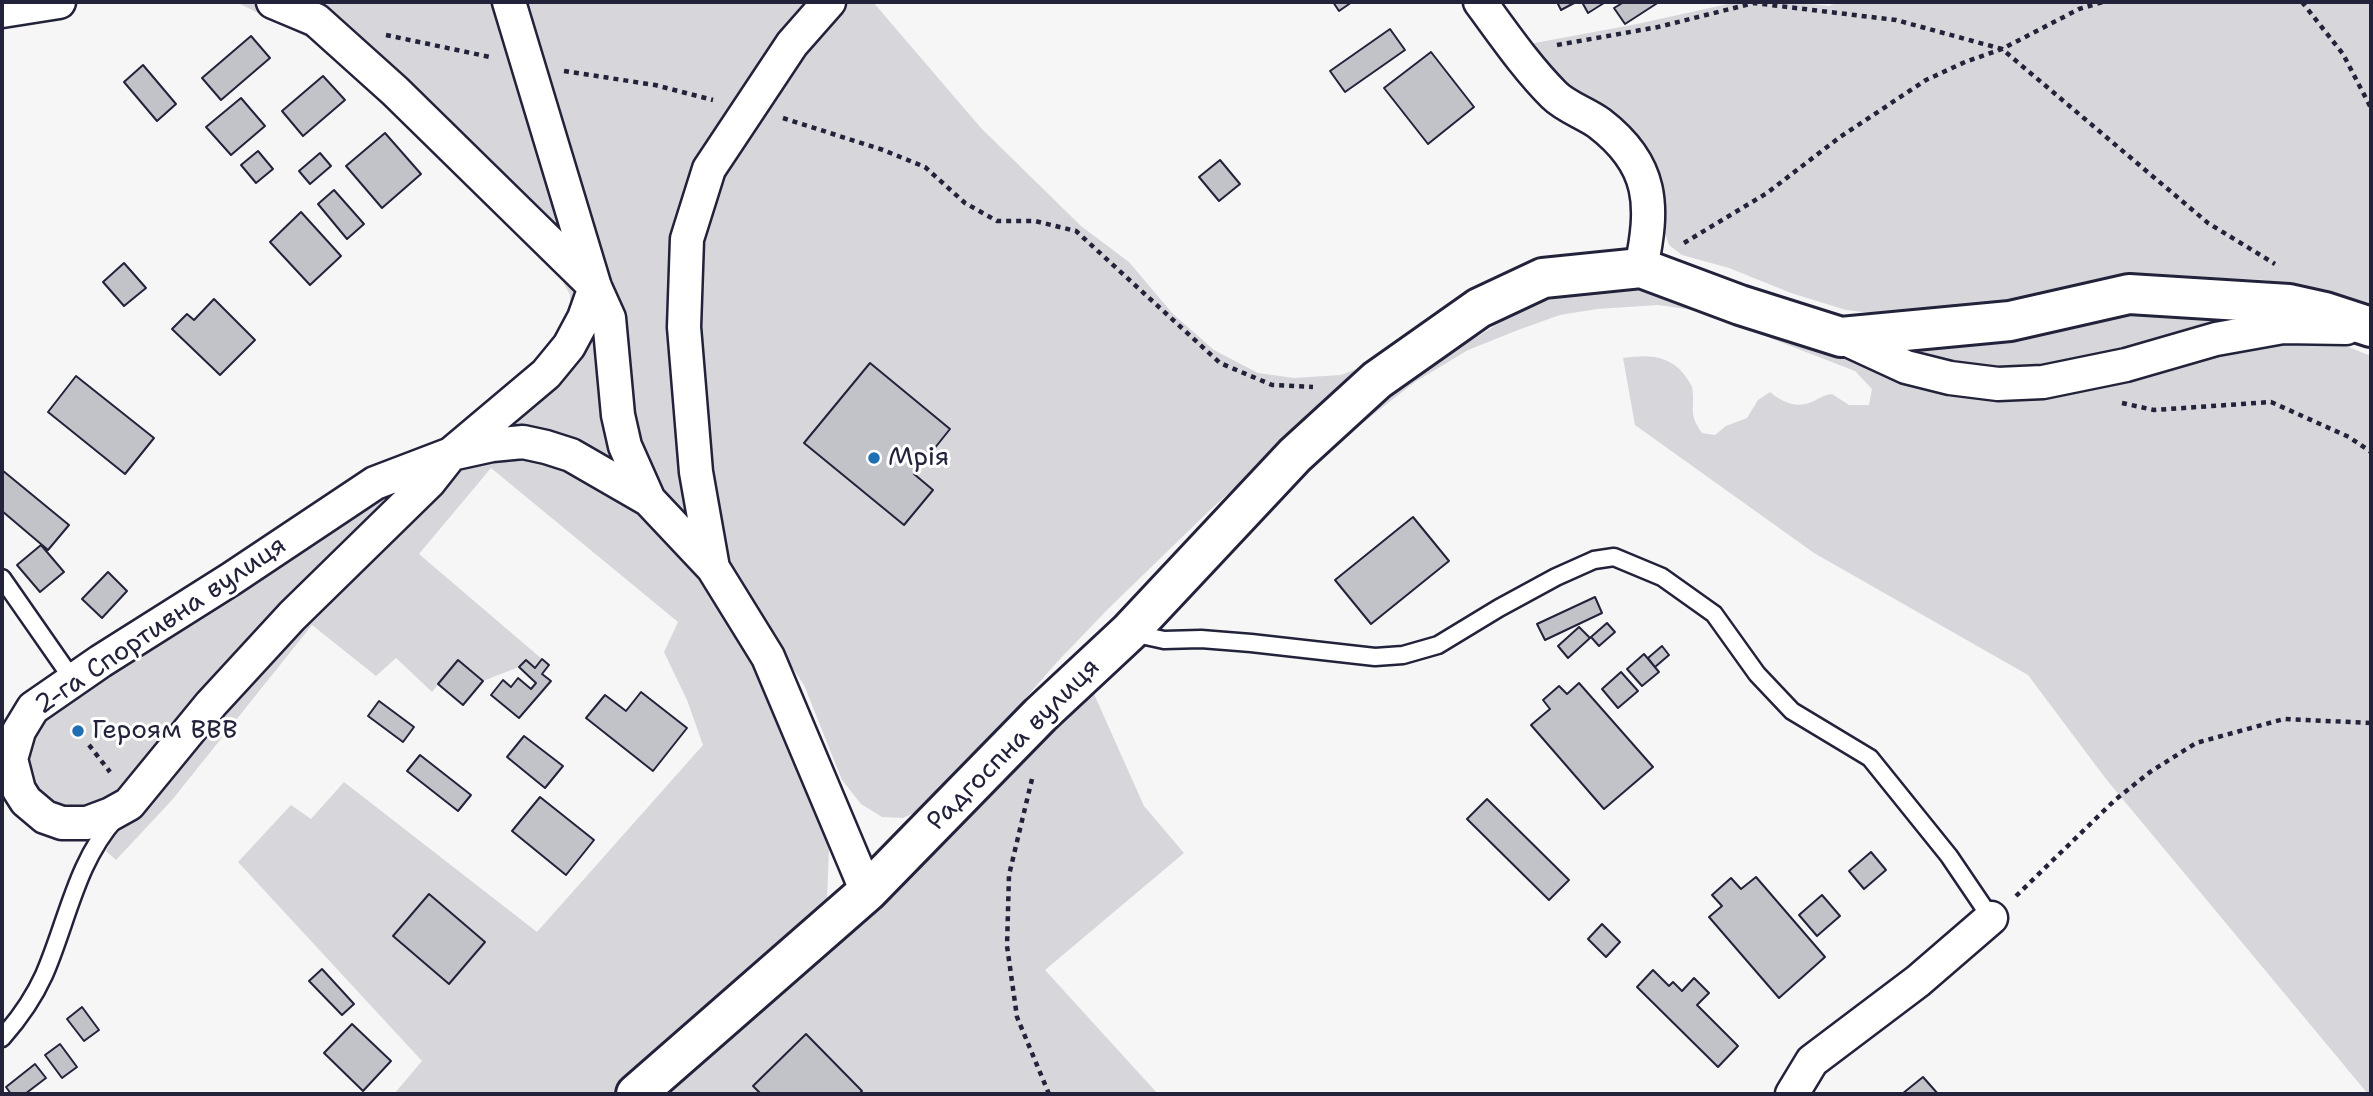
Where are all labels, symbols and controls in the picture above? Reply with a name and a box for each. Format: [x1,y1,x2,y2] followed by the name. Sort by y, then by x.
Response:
[888,442,949,474] place label: Мрія
[866,450,882,466] marker: Мрія
[29,530,293,722] street label: 2-га Спортивна вулиця
[921,652,1107,838] street label: Радгоспна вулиця
[92,715,238,747] place label: Героям ВВВ
[70,723,86,739] marker: Героям ВВВ

